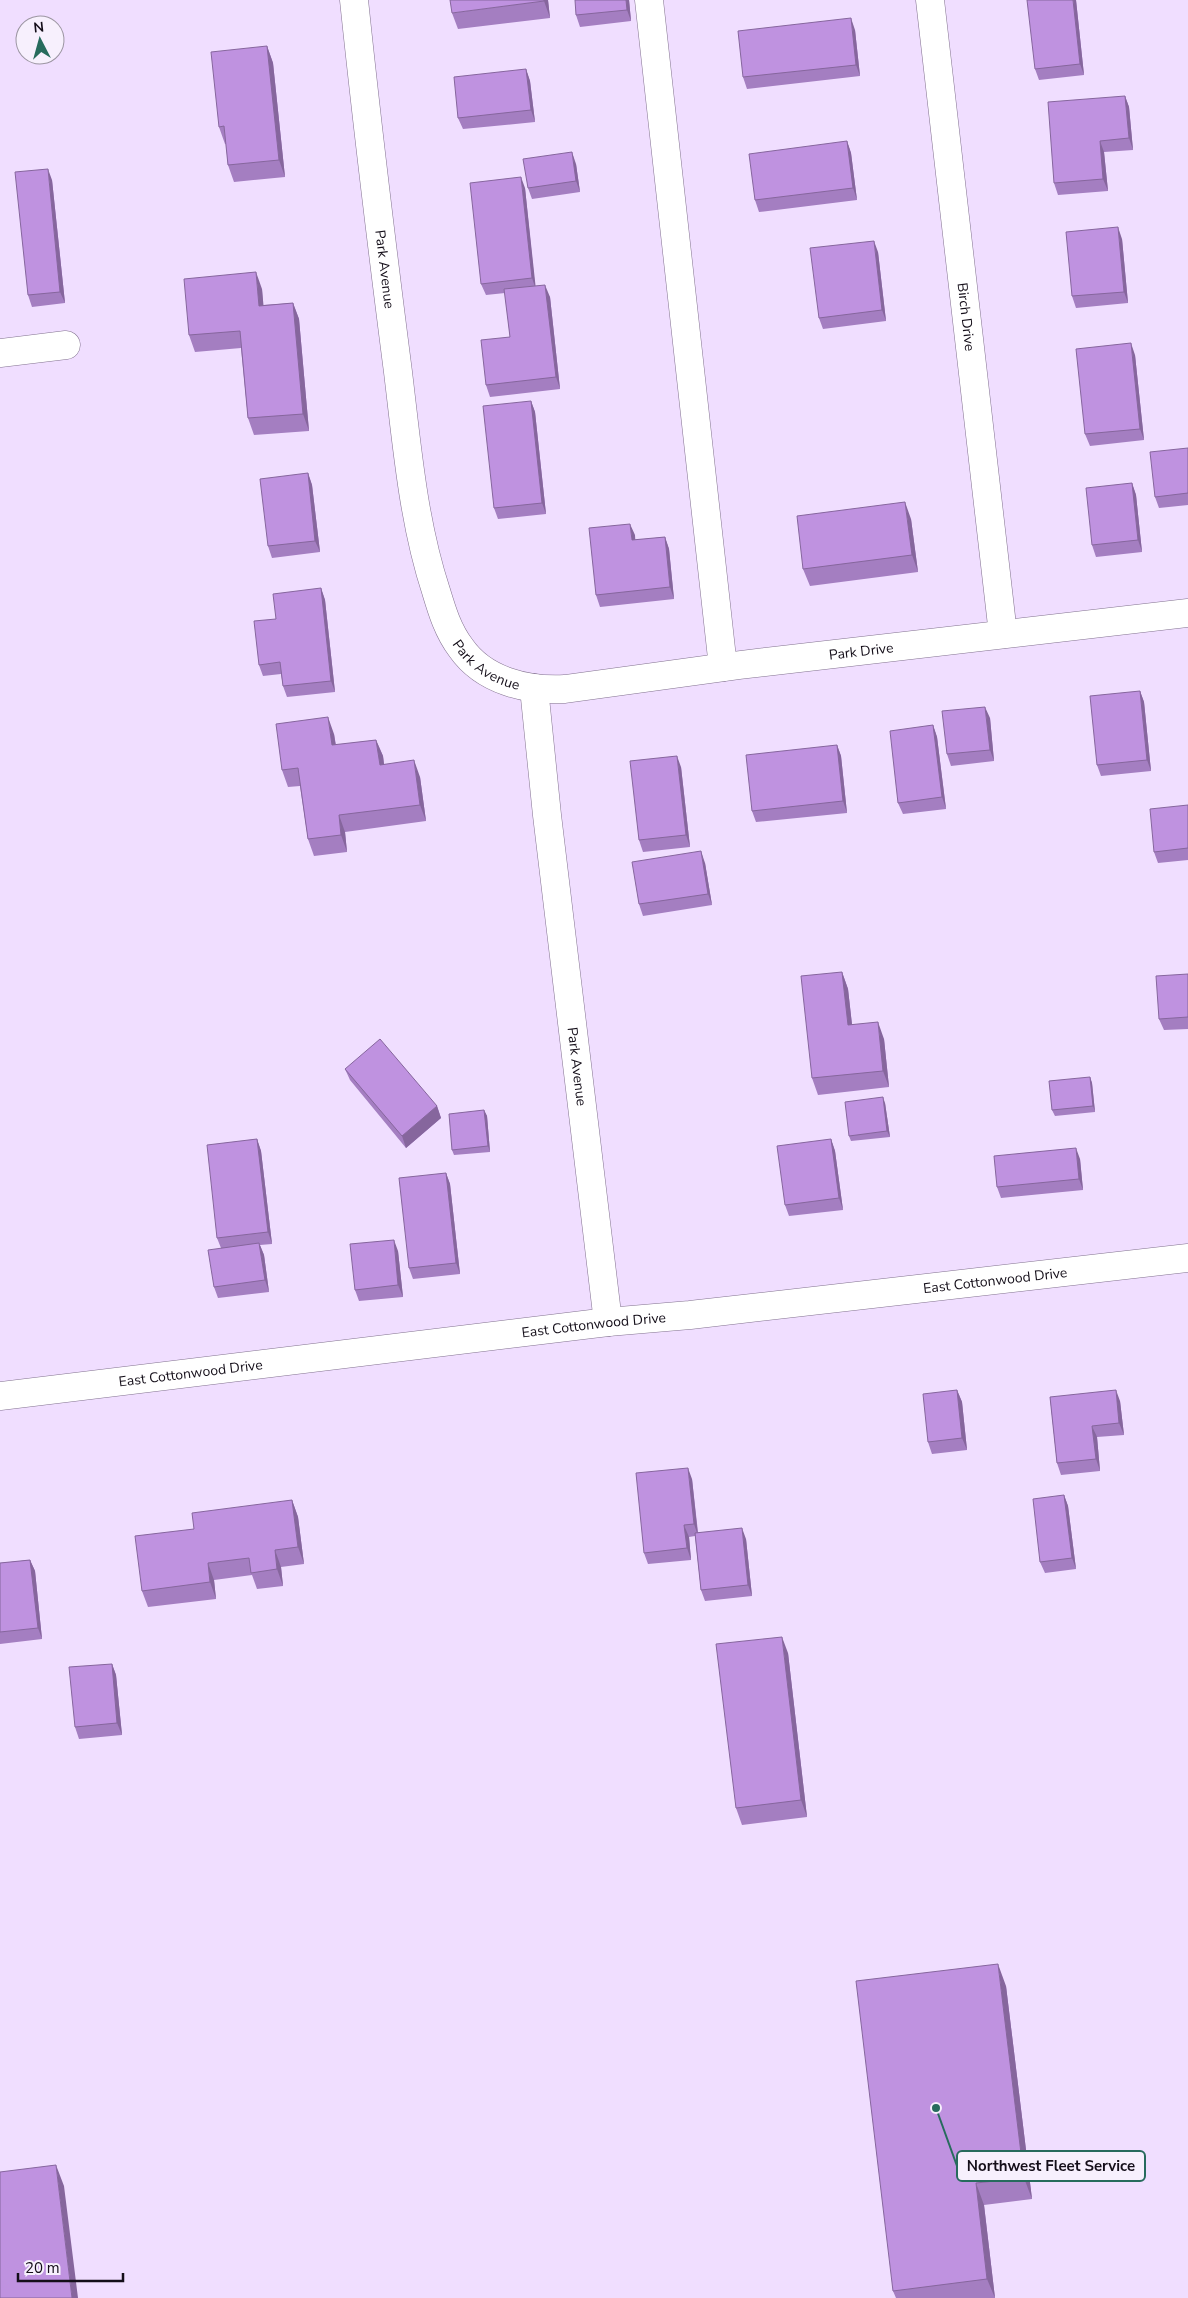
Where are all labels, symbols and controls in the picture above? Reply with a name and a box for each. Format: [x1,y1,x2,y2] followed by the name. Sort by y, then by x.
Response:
[15,15,65,65] north arrow
[32,18,45,38] text: N
[370,229,399,310] street label: Park Avenue
[953,282,979,352] street label: Birch Drive
[448,636,522,695] street label: Park Avenue
[828,638,894,665] street label: Park Drive
[563,1026,591,1107] street label: Park Avenue
[922,1263,1068,1298] street label: East Cottonwood Drive
[521,1308,667,1342] street label: East Cottonwood Drive
[118,1355,264,1391] street label: East Cottonwood Drive
[957,2151,1145,2181] callout: Northwest Fleet Service
[967,2156,1135,2176] text: Northwest Fleet Service
[18,2250,122,2282] scale bar
[25,2258,60,2278] text: 20 m

